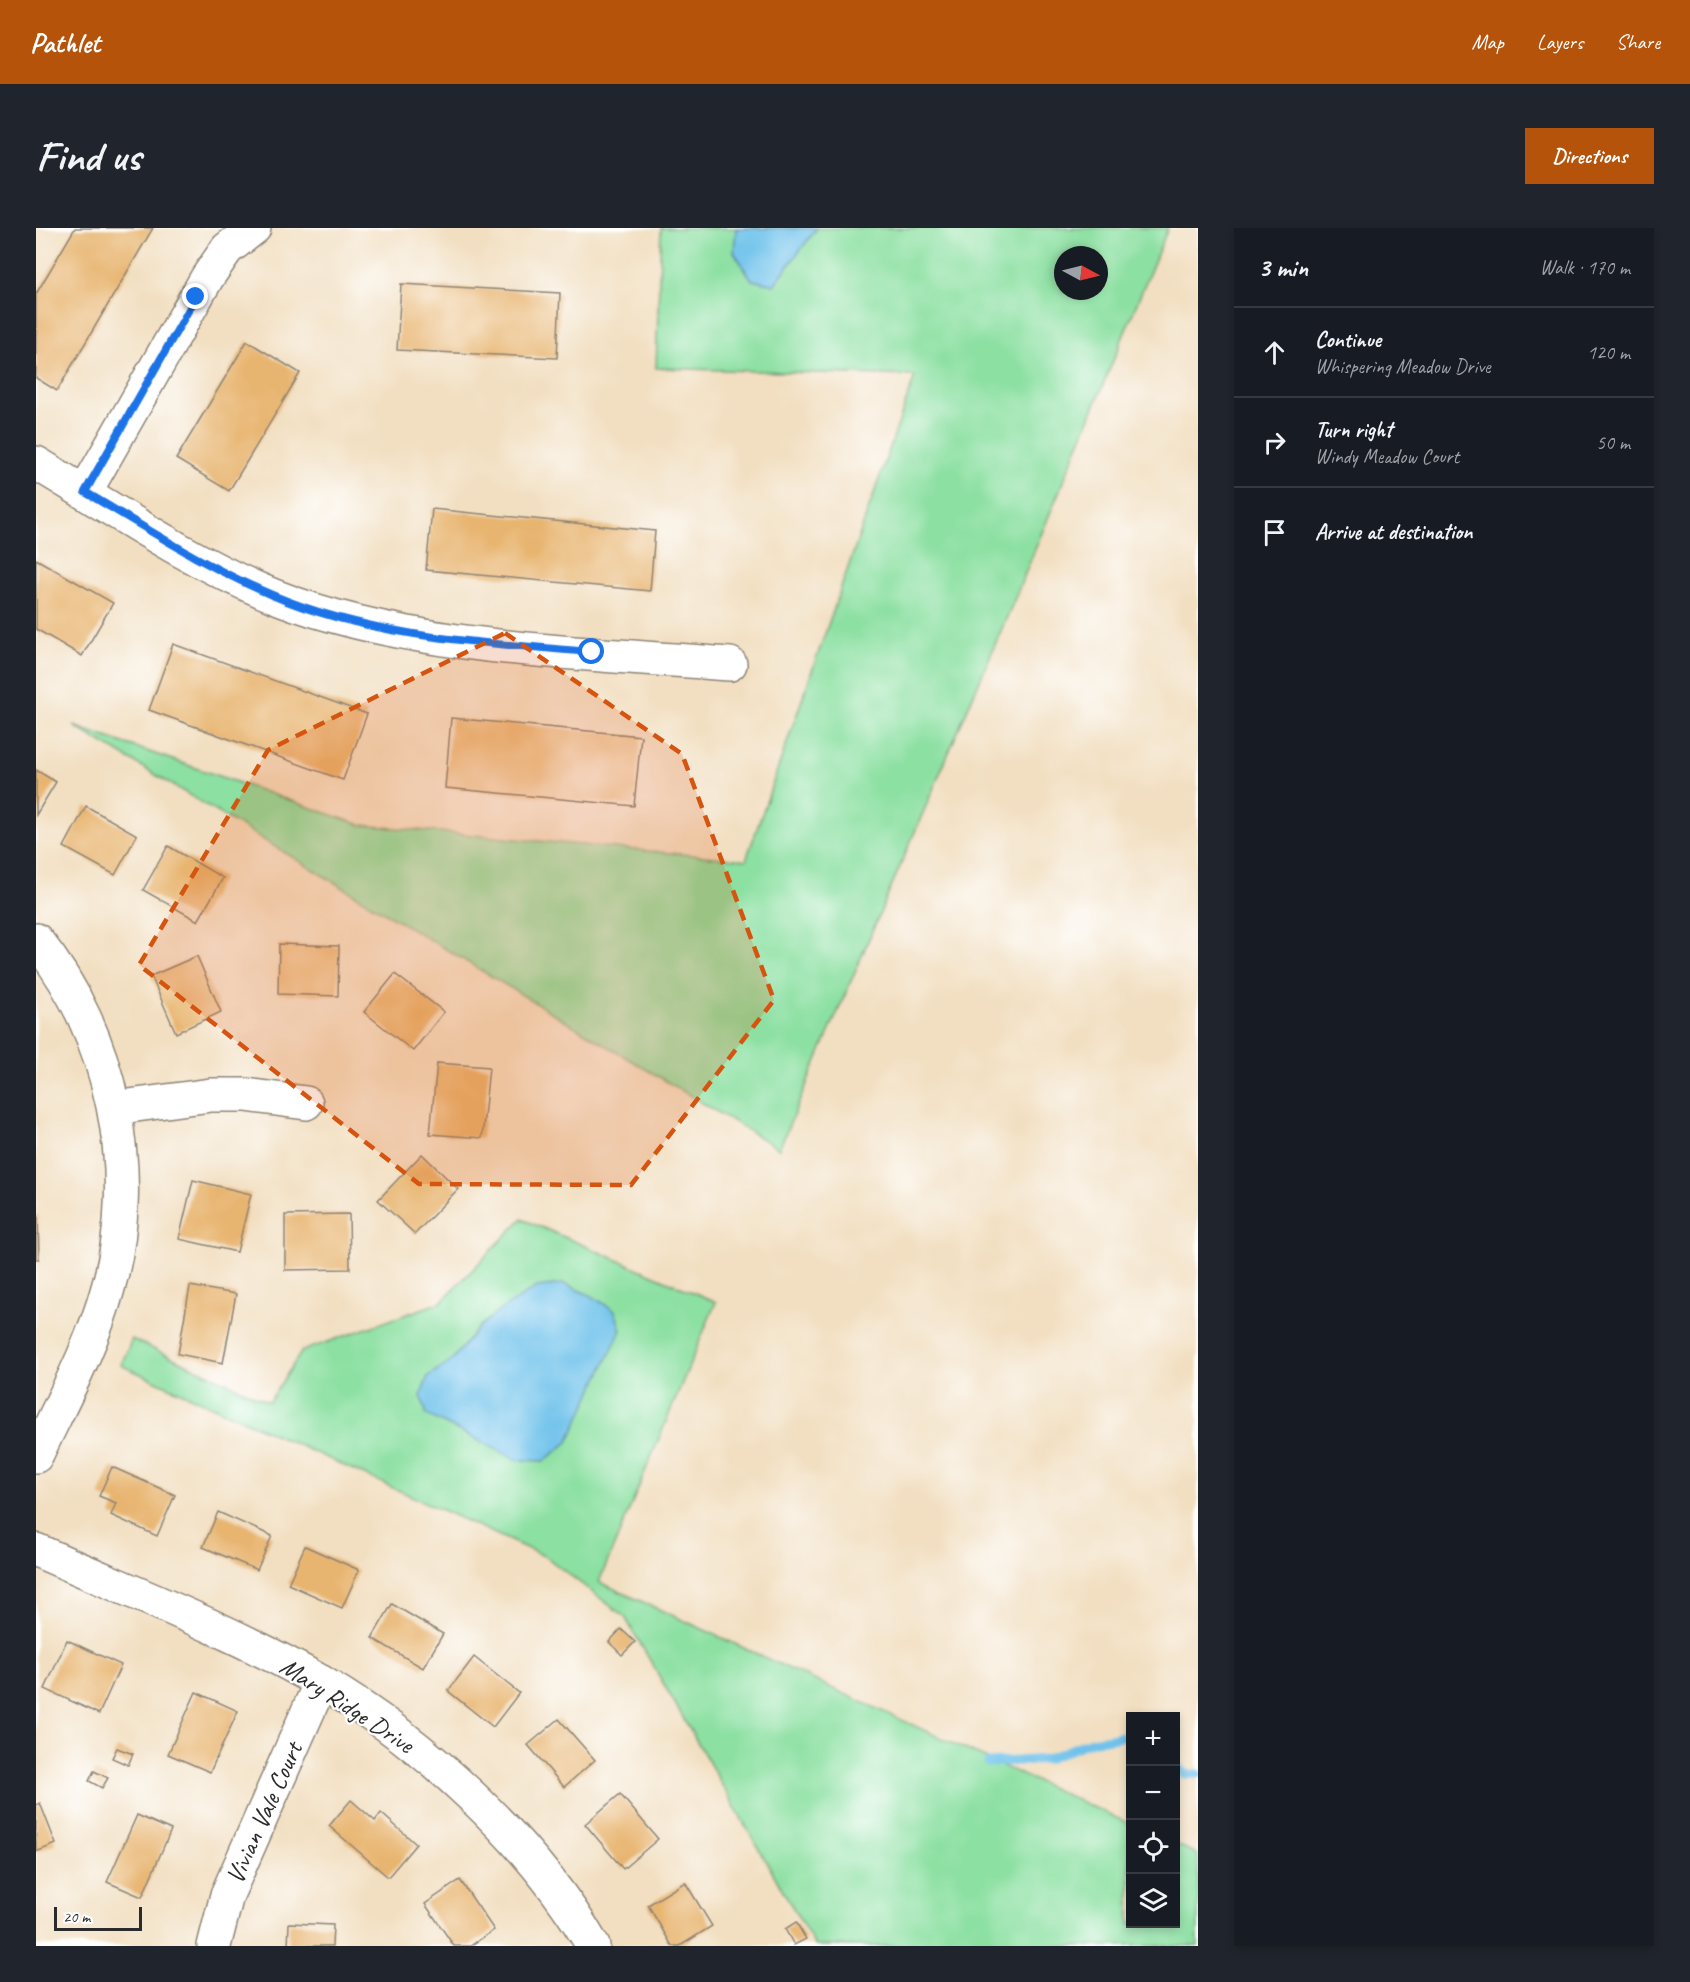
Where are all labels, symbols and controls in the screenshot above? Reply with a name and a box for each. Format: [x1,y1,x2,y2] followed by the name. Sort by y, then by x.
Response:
[30,25,100,60] text: Pathlet
[1471,29,1504,55] text: Map
[1537,29,1583,55] text: Layers
[1616,29,1660,55] text: Share
[1525,128,1654,184] button: Directions
[36,130,141,183] text: Find us
[1054,246,1108,300] north arrow
[1258,251,1308,284] text: 3 min
[1540,255,1630,280] text: Walk · 170 m
[182,283,208,309] route end
[1315,326,1381,354] text: Continue
[1258,336,1291,369] icon: ahead
[1587,340,1630,365] text: 120 m
[1315,354,1491,379] text: Whispering Meadow Drive
[1315,416,1392,444] text: Turn right
[1258,426,1291,459] icon: right
[1596,430,1630,455] text: 50 m
[1315,444,1459,469] text: Windy Meadow Court
[1258,516,1291,549] icon: arrive
[1315,518,1472,546] text: Arrive at destination
[578,638,604,664] route start
[274,1650,421,1761] street label: Mary Ridge Drive
[1126,1712,1180,1928] map controls
[1126,1712,1180,1766] button: +
[218,1735,311,1889] street label: Vivian Vale Court
[1126,1766,1180,1820] button: −
[1126,1820,1180,1874] button: locate
[1126,1874,1180,1928] button: layers
[54,1904,142,1932] scale bar
[63,1907,90,1927] text: 20 m

